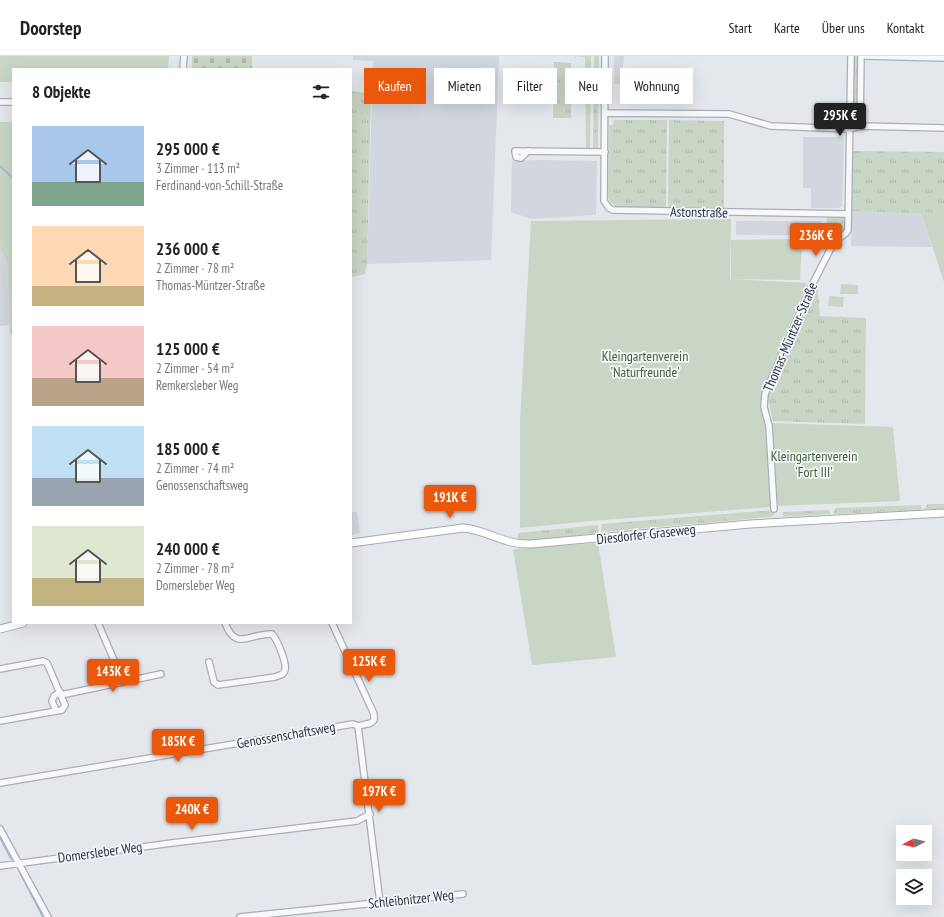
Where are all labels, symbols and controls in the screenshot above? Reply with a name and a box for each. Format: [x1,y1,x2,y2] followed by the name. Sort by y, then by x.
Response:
[20,16,81,40] text: Doorstep
[728,19,752,37] text: Start
[774,19,800,37] text: Karte
[822,19,865,37] text: Über uns
[887,19,924,37] text: Kontakt
[364,68,426,104] chip: Kaufen
[434,68,495,104] chip: Mieten
[503,68,557,104] chip: Filter
[565,68,612,104] chip: Neu
[620,68,693,104] chip: Wohnung
[32,81,91,103] text: 8 Objekte
[310,81,332,103] icon: filters
[807,103,873,137] pin: 295K €
[823,107,857,124] text: 295K €
[156,138,220,160] text: 295 000 €
[64,142,112,190] icon: home
[156,160,240,177] text: 3 Zimmer · 113 m²
[156,177,283,194] text: Ferdinand-von-Schill-Straße
[670,202,728,222] street label: Astonstraße
[783,223,849,257] pin: 236K €
[799,227,833,244] text: 236K €
[156,238,220,260] text: 236 000 €
[64,242,112,290] icon: home
[156,260,234,277] text: 2 Zimmer · 78 m²
[156,277,265,294] text: Thomas-Müntzer-Straße
[759,279,821,395] street label: Thomas-Müntzer-Straße
[156,338,220,360] text: 125 000 €
[64,342,112,390] icon: home
[602,347,688,381] park label: Kleingartenverein 'Naturfreunde'
[156,360,234,377] text: 2 Zimmer · 54 m²
[156,377,238,394] text: Remkersleber Weg
[156,438,220,460] text: 185 000 €
[64,442,112,490] icon: home
[771,447,857,481] park label: Kleingartenverein 'Fort III'
[156,460,234,477] text: 2 Zimmer · 74 m²
[156,477,248,494] text: Genossenschaftsweg
[417,485,483,519] pin: 191K €
[433,489,467,506] text: 191K €
[596,520,696,548] street label: Diesdorfer Graseweg
[156,538,220,560] text: 240 000 €
[64,542,112,590] icon: home
[156,560,234,577] text: 2 Zimmer · 78 m²
[156,577,235,594] text: Domersleber Weg
[336,649,402,683] pin: 125K €
[352,653,386,670] text: 125K €
[80,659,146,693] pin: 143K €
[96,663,130,680] text: 143K €
[235,717,337,753] street label: Genossenschaftsweg
[145,729,211,763] pin: 185K €
[161,733,195,750] text: 185K €
[346,779,412,813] pin: 197K €
[362,783,396,800] text: 197K €
[159,797,225,831] pin: 240K €
[175,801,209,818] text: 240K €
[896,825,932,861] north arrow
[896,825,932,905] map controls
[57,837,143,867] street label: Domersleber Weg
[896,869,932,905] button: layers
[367,886,455,912] street label: Schleibnitzer Weg

